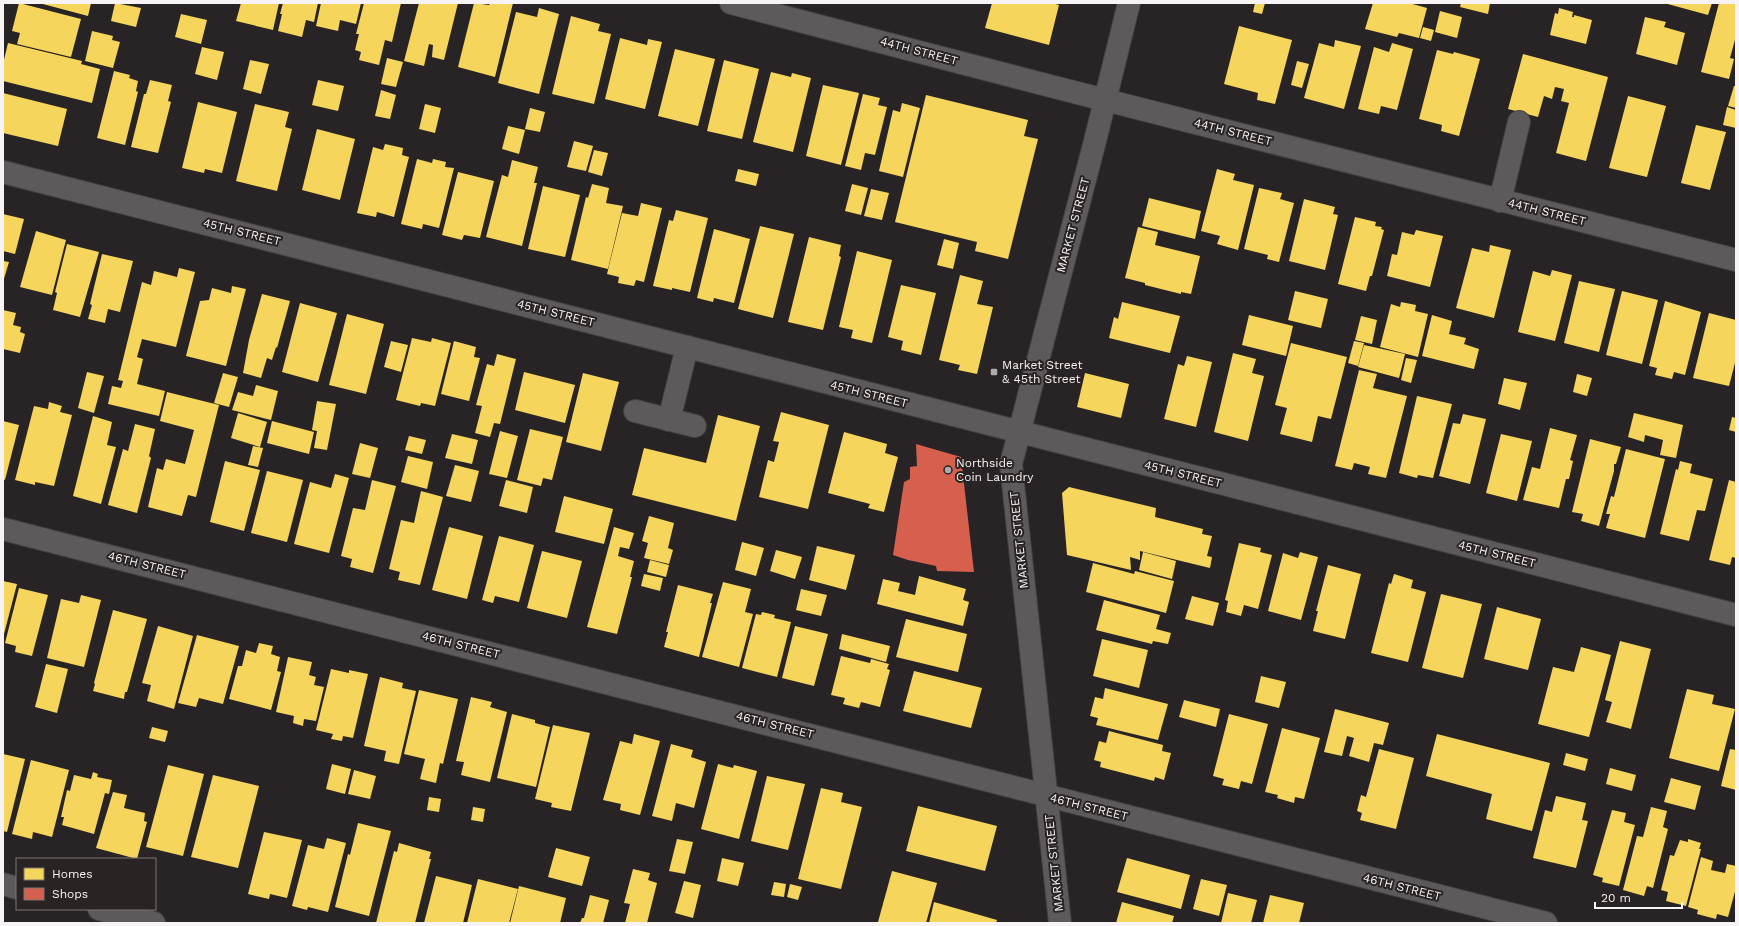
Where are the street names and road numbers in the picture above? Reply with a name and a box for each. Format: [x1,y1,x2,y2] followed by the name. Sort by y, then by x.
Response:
[879,34,959,68] street label: 44TH STREET
[1193,116,1273,148] street label: 44TH STREET
[1054,176,1092,274] street label: MARKET STREET
[1507,196,1587,228] street label: 44TH STREET
[202,216,282,248] street label: 45TH STREET
[516,297,596,329] street label: 45TH STREET
[829,378,909,410] street label: 45TH STREET
[1143,458,1223,490] street label: 45TH STREET
[1007,491,1031,589] street label: MARKET STREET
[1457,538,1537,570] street label: 45TH STREET
[107,549,187,581] street label: 46TH STREET
[421,629,501,661] street label: 46TH STREET
[735,709,815,741] street label: 46TH STREET
[1049,791,1129,823] street label: 46TH STREET
[1042,814,1066,912] street label: MARKET STREET
[1362,871,1442,903] street label: 46TH STREET

